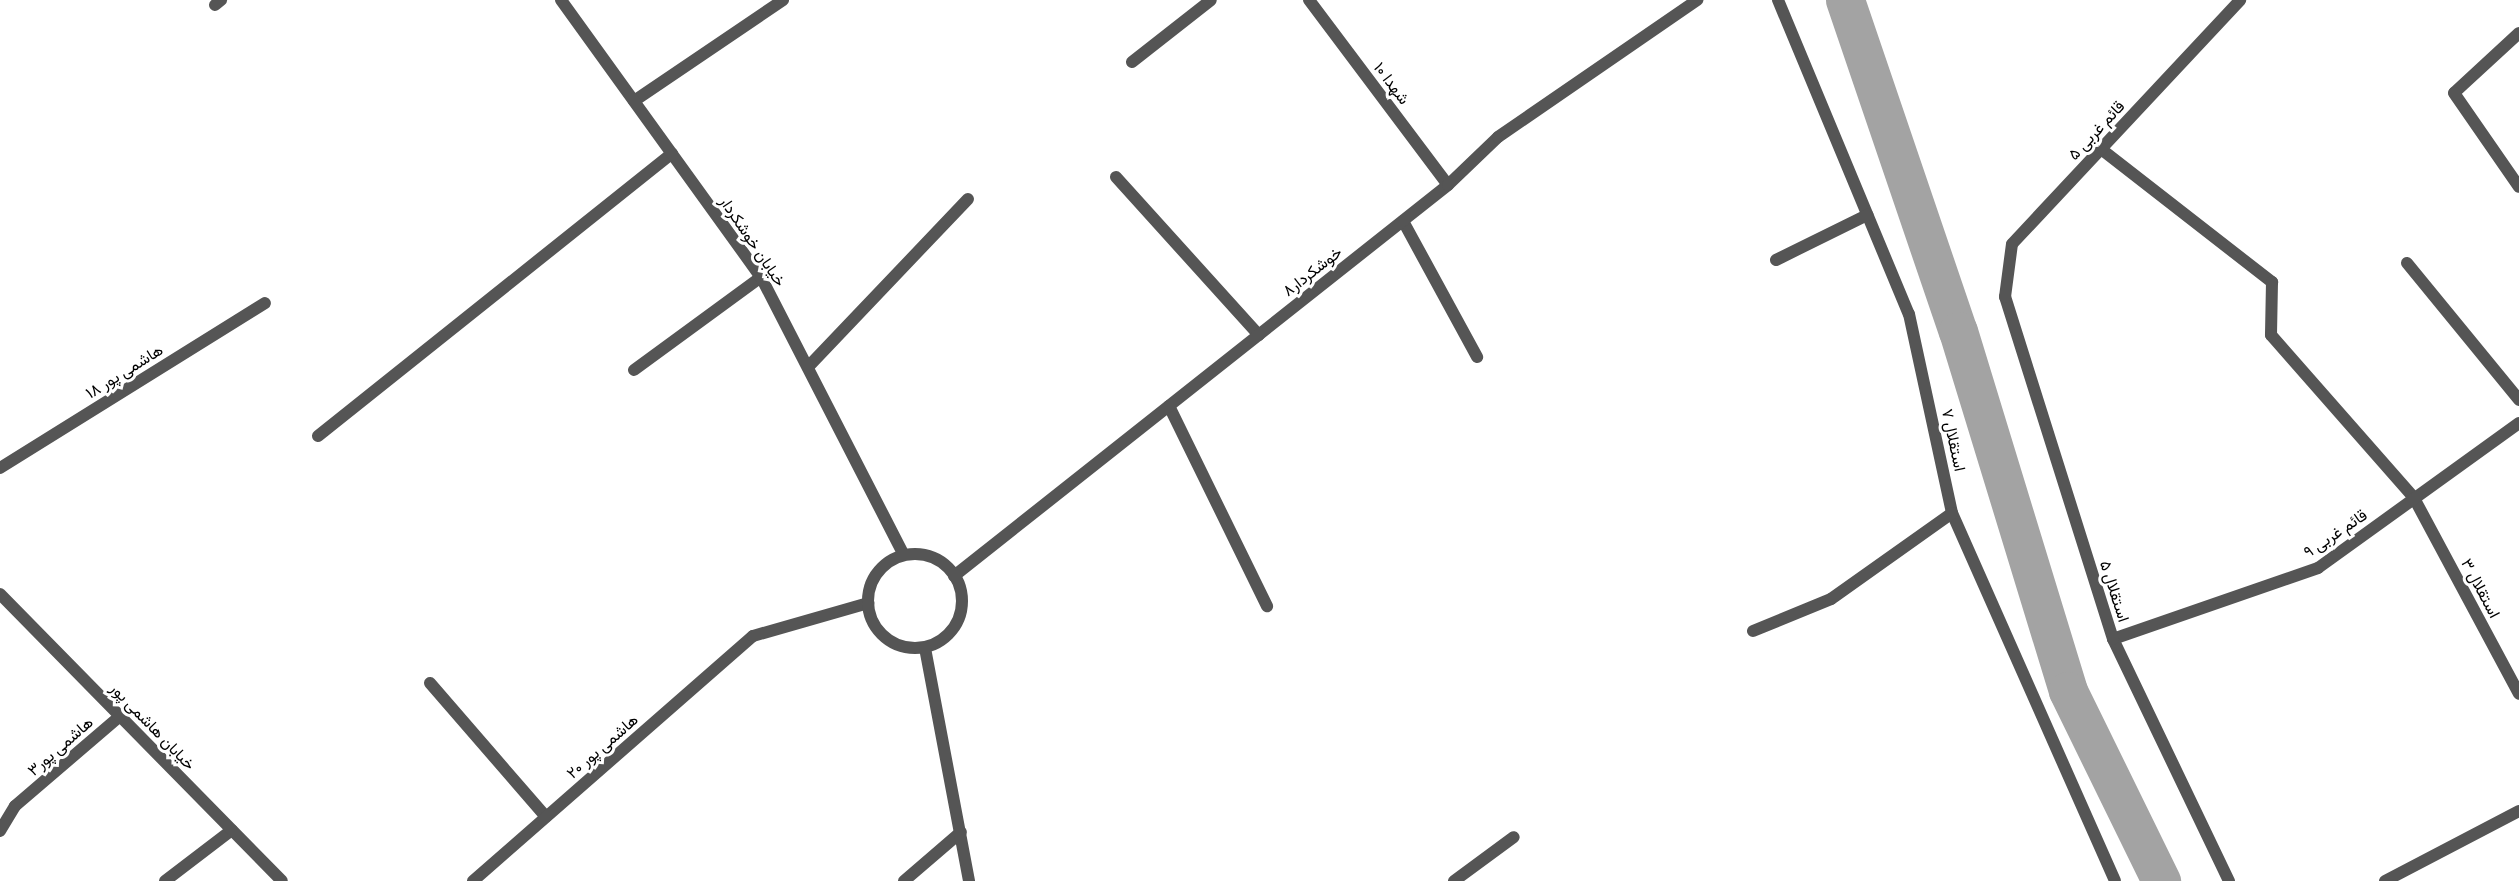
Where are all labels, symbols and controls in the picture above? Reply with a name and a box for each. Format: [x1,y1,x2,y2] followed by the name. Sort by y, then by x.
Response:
[1370,58,1414,108] street label: شهدا ۱۰
[2064,96,2128,164] street label: قائم غربی ۵
[716,192,790,290] street label: خیابان خوشکردار
[1279,242,1345,300] street label: خوشکردار۸
[82,340,166,402] street label: هاشمی پور ۱۸
[1938,407,1970,473] street label: استقلال ۷
[2300,505,2370,561] street label: قائم غربی ۹
[2457,555,2505,621] street label: استقلال ۳
[2096,558,2134,624] street label: استقلال ۵
[107,678,199,774] street label: خیابان هاشمی پور
[562,710,642,782] street label: هاشمی پور ۲۰
[23,712,97,780] street label: هاشمی پور۳

